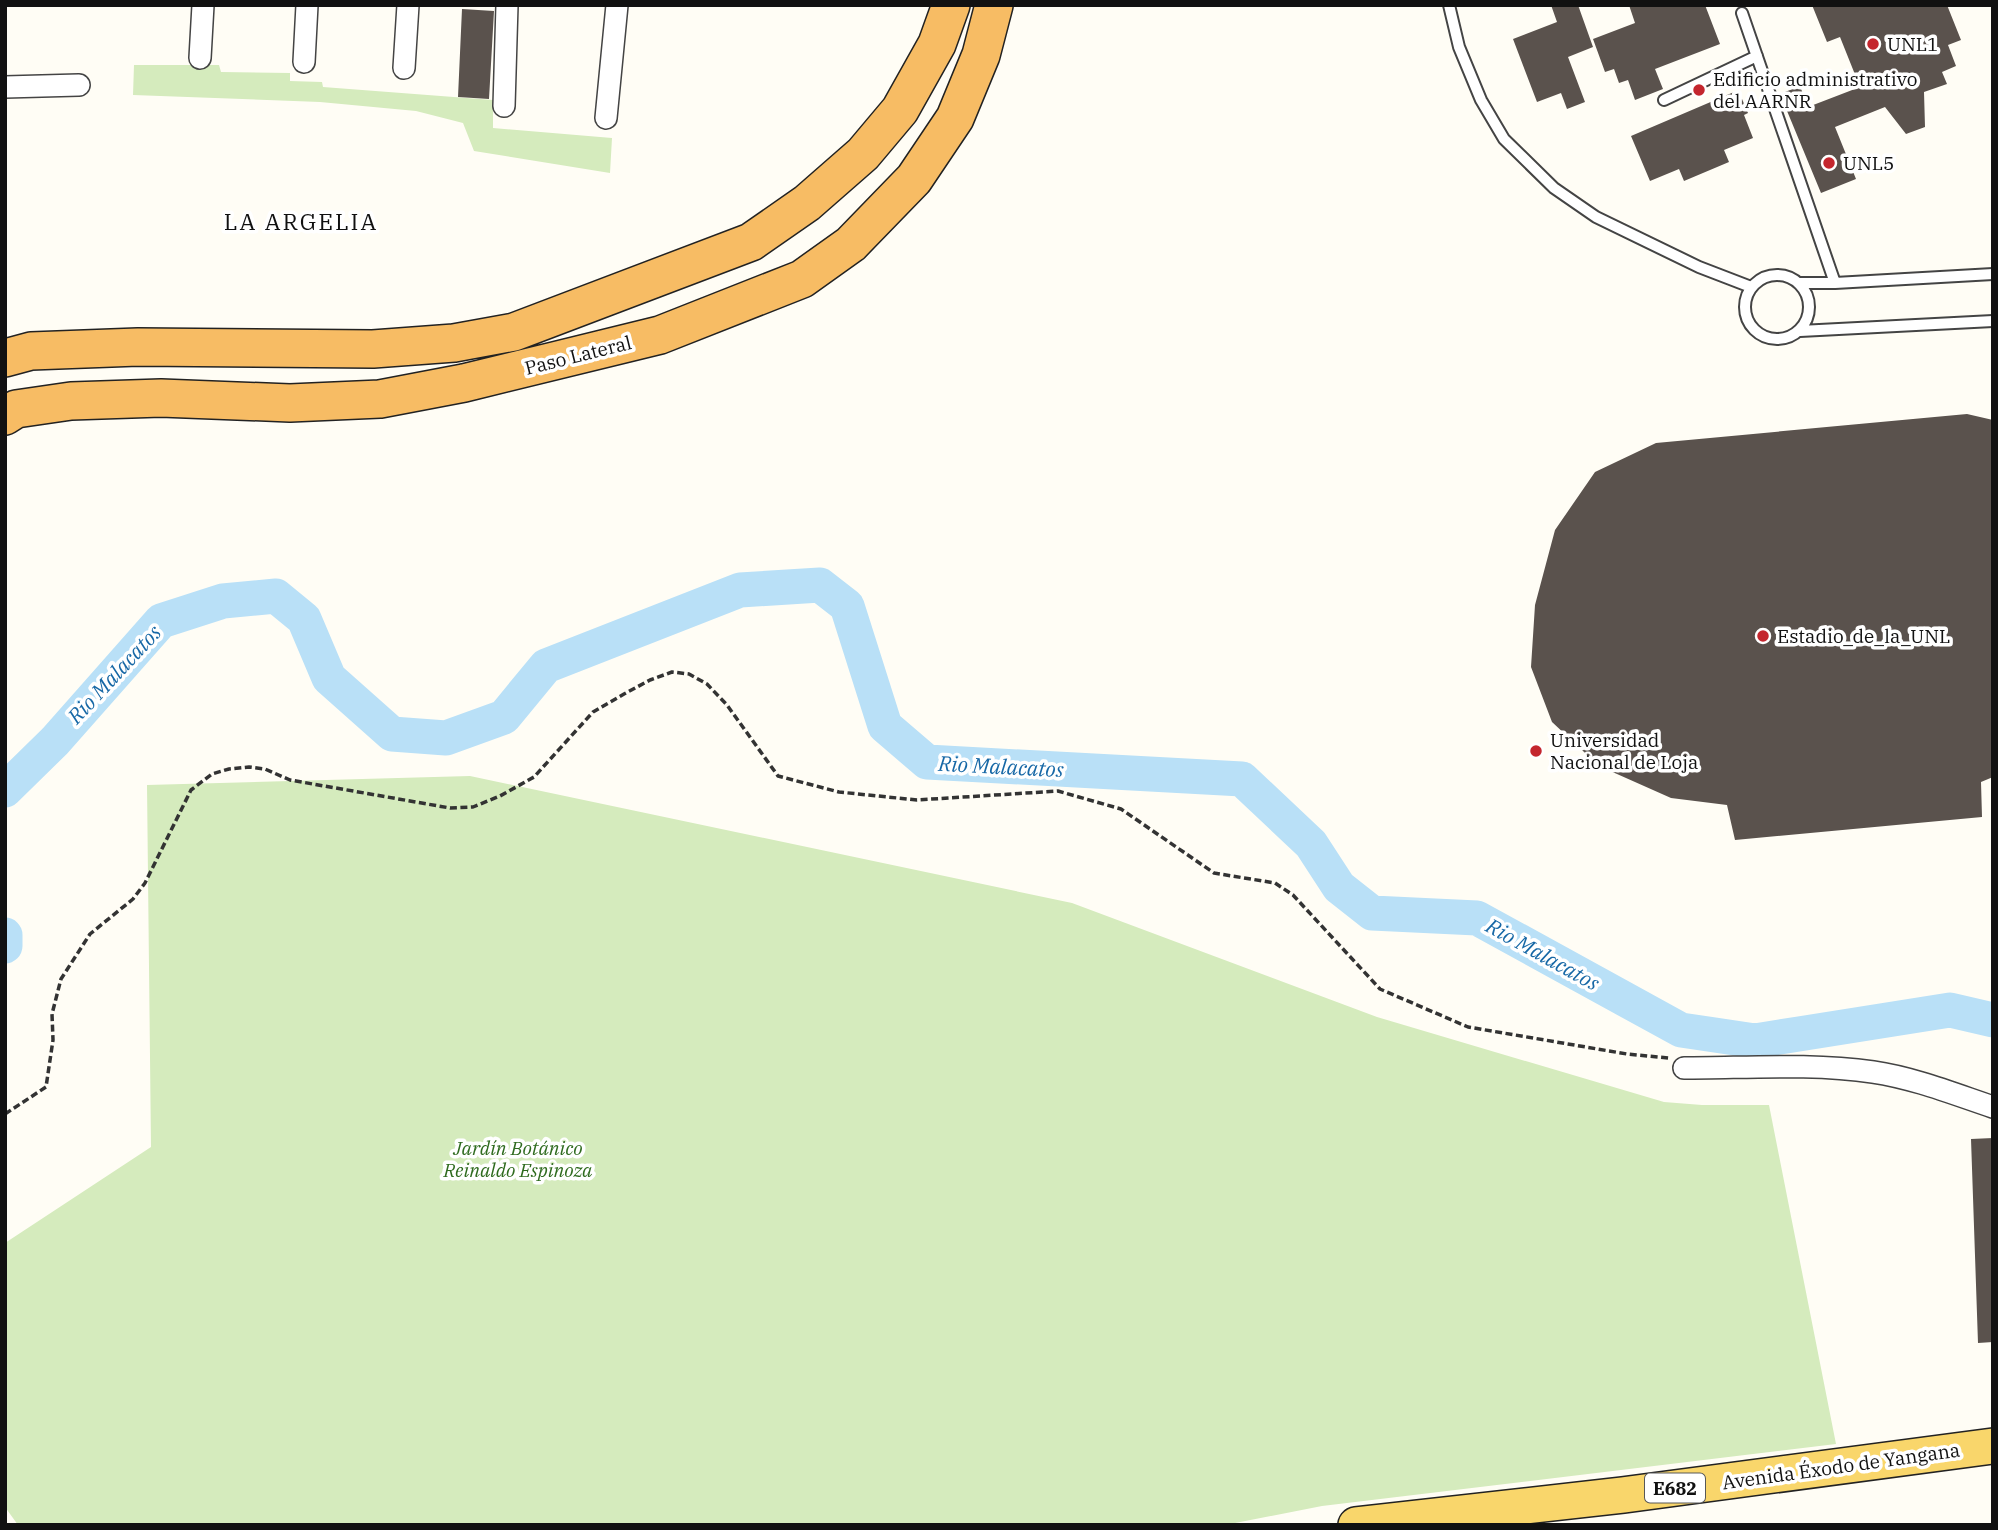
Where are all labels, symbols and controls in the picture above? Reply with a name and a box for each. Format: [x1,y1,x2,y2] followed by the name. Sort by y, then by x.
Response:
[1887,32,1938,56] place label: UNL1
[1865,36,1881,52] marker: UNL1
[1713,67,1917,113] place label: Edificio administrativo del AARNR
[1691,82,1707,98] marker: Edificio administrativo del AARNR
[1843,151,1894,175] place label: UNL5
[1821,155,1837,171] marker: UNL5
[224,206,378,236] district label: LA ARGELIA
[522,330,634,380] street label: Paso Lateral
[60,618,167,730] water label: Rio Malacatos
[1777,624,1950,648] place label: Estadio_de_la_UNL
[1755,628,1771,644] marker: Estadio_de_la_UNL
[1550,728,1698,774] place label: Universidad Nacional de Loja
[1528,743,1544,759] marker: Universidad Nacional de Loja
[937,749,1065,783] water label: Rio Malacatos
[1481,911,1605,997] water label: Rio Malacatos
[443,1136,593,1182] park label: Jardín Botánico Reinaldo Espinoza
[1721,1437,1961,1495] street label: Avenida Éxodo de Yangana
[1645,1474,1705,1503] road number: E682

